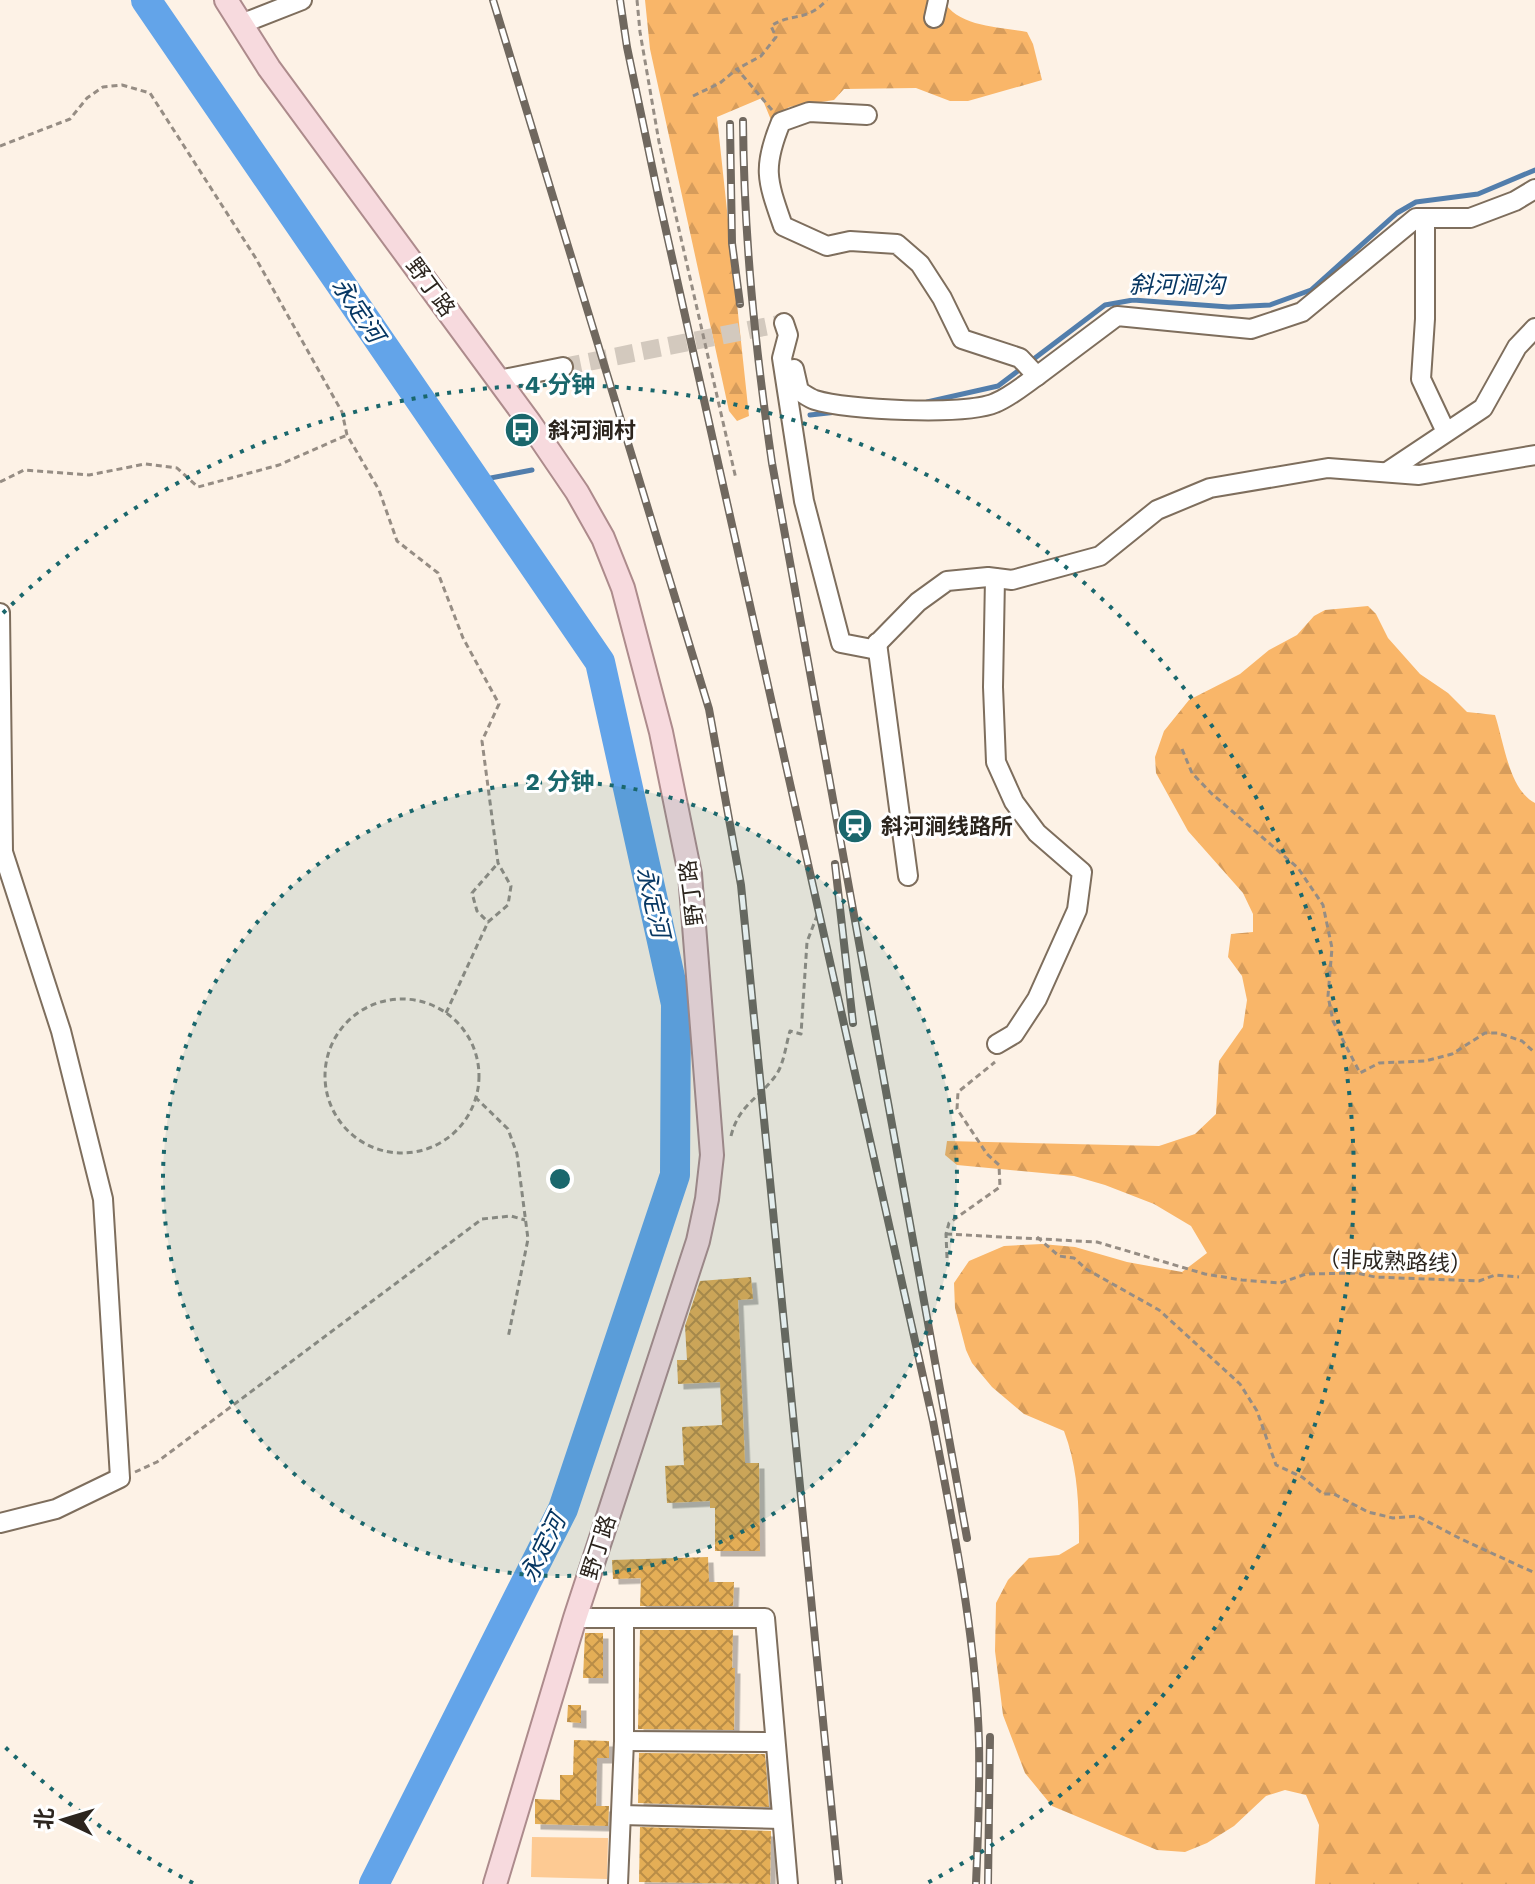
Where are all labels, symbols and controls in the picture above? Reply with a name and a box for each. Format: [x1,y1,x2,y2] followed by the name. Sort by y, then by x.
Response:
[401,253,460,321] street label: 野丁路
[1129,271,1228,299] water label: 斜河涧沟
[326,272,392,351] water label: 永定河
[525,371,595,399] text: 4 分钟
[503,411,541,449] bus stop icon: 斜河涧村
[548,418,636,443] place label: 斜河涧村
[525,768,595,796] text: 2 分钟
[836,807,874,845] station icon: 斜河涧线路所
[881,814,1013,839] place label: 斜河涧线路所
[675,859,708,927] street label: 野丁路
[631,864,676,944] water label: 永定河
[546,1165,574,1193] centre of rings
[1318,1246,1472,1277] street label: （非成熟路线）
[515,1506,573,1586] water label: 永定河
[576,1512,621,1582] street label: 野丁路
[24,1780,104,1860] north arrow
[31,1807,58,1830] text: 北

